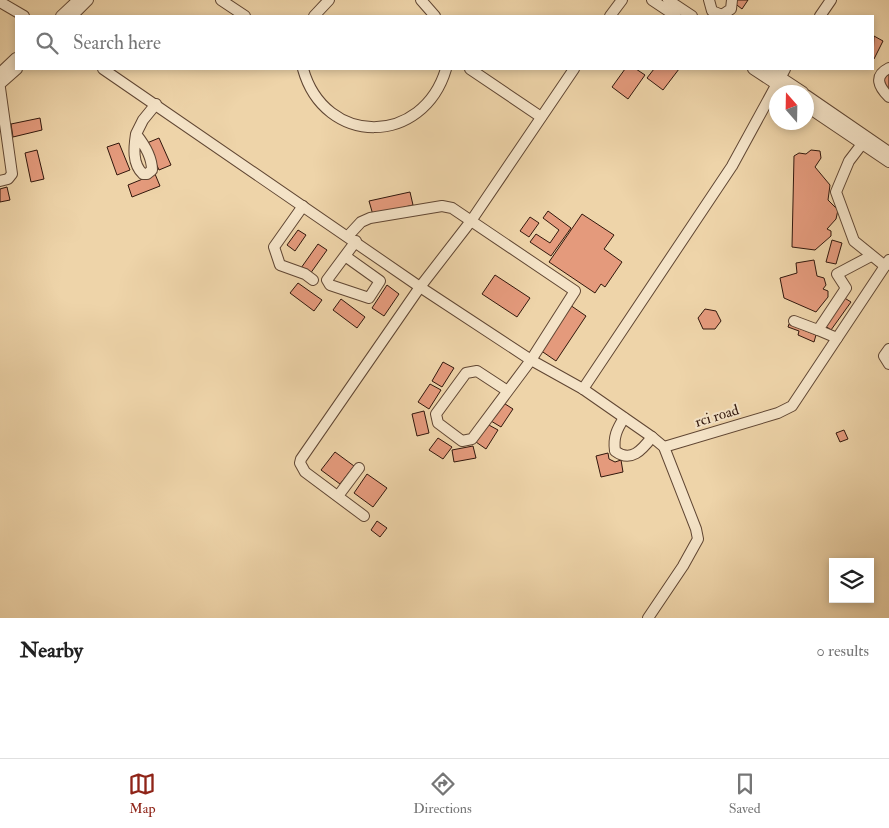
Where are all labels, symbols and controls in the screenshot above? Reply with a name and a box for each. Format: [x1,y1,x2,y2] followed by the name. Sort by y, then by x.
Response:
[15,15,874,70] search box
[33,29,61,57] icon: search
[73,31,161,55] text: Search here
[769,85,814,130] north arrow
[693,400,742,432] street label: rci road
[829,558,874,603] map controls
[829,558,874,603] button: layers
[20,637,83,664] text: Nearby
[816,641,869,661] text: 0 results
[128,770,156,817] tab: Map
[413,770,472,817] tab: Directions
[729,770,761,817] tab: Saved

